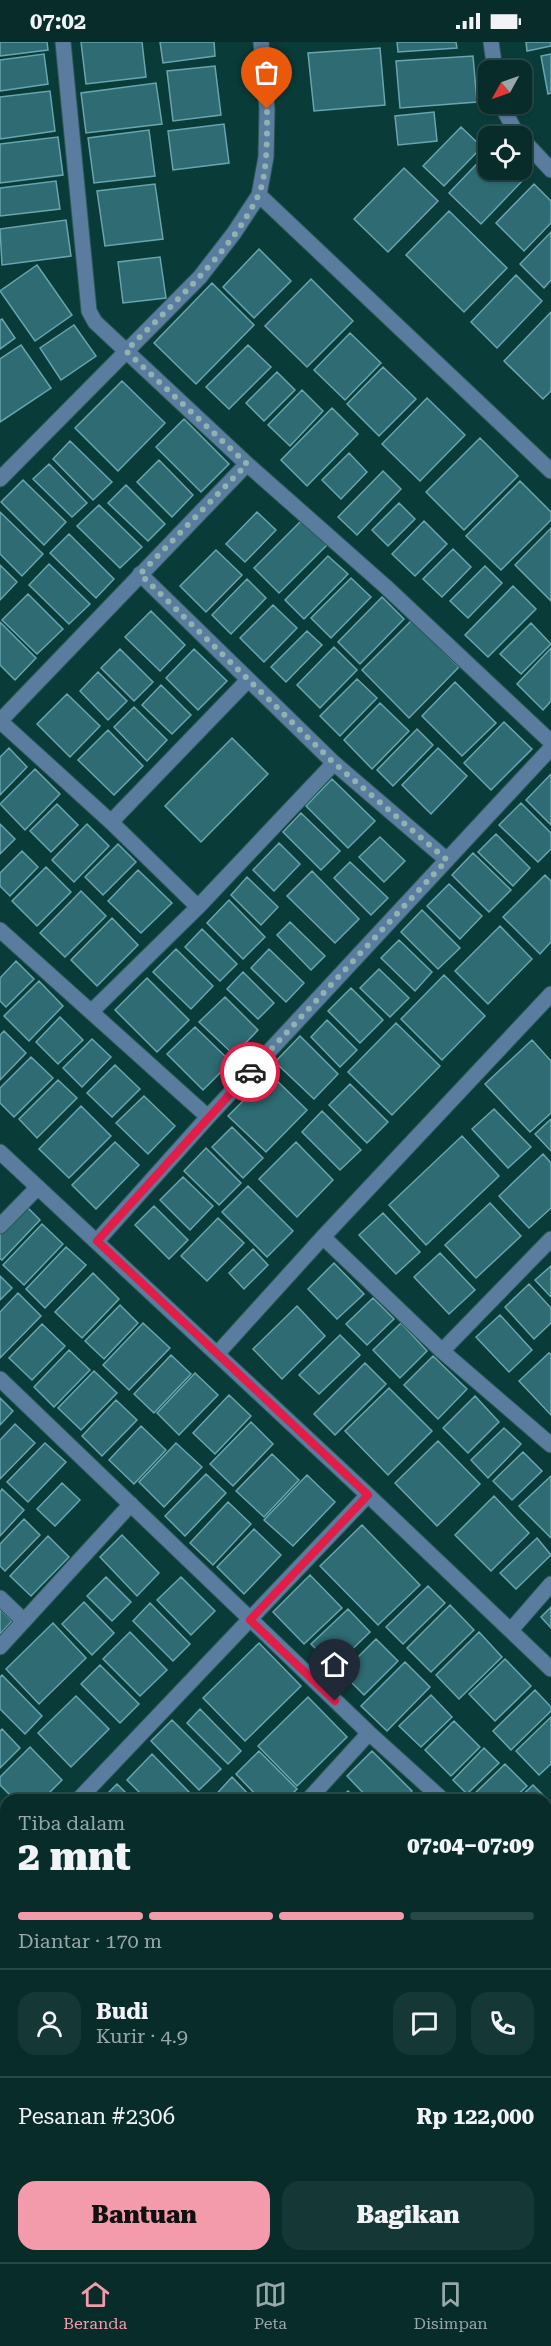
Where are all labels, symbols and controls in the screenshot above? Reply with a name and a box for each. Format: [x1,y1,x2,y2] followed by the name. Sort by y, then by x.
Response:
[30,9,86,34] text: 07:02
[241,47,292,109] pin
[250,56,283,89] icon: bag
[478,60,532,114] north arrow
[478,60,532,180] map controls
[478,126,532,180] button: locate
[220,1042,280,1102] courier
[234,1056,267,1089] icon: car
[309,1639,360,1701] pin
[318,1648,351,1681] icon: home
[18,1811,125,1835] text: Tiba dalam
[407,1833,534,1858] text: 07:04–07:09
[18,1834,131,1880] text: 2 mnt
[18,1929,162,1953] text: Diantar · 170 m
[18,1992,81,2055] button: person
[393,1992,456,2055] button: chat
[471,1992,534,2055] button: phone
[96,1999,148,2024] text: Budi
[96,2024,188,2048] text: Kurir · 4.9
[18,2104,175,2129] text: Pesanan #2306
[416,2104,534,2129] text: Rp 122,000
[18,2181,270,2250] button: Bantuan
[282,2181,534,2250] button: Bagikan
[63,2278,127,2333] tab: Beranda
[254,2278,287,2333] tab: Peta
[414,2278,488,2333] tab: Disimpan

